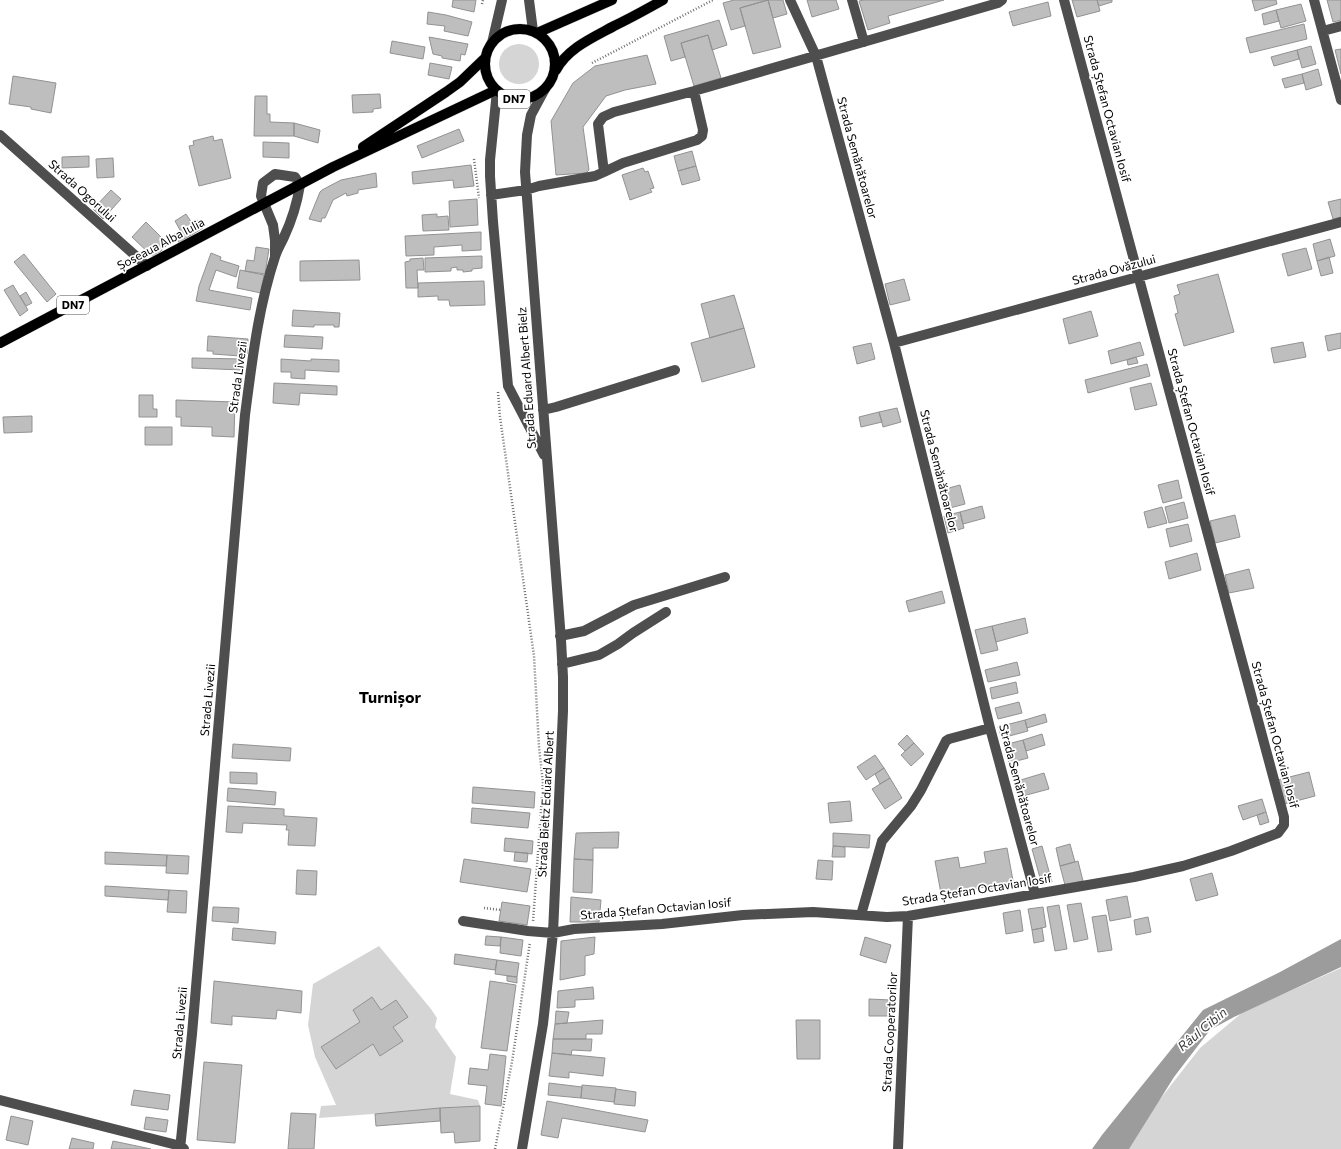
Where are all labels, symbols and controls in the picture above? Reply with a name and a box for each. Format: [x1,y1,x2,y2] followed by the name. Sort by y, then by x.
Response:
[1081,34,1134,184] street label: Strada Ștefan Octavian Iosif
[498,90,530,108] road number: DN7
[835,95,881,220] street label: Strada Semănătoarelor
[46,156,119,224] street label: Strada Ogorului
[114,214,207,273] street label: Șoseaua Alba Iulia
[1070,251,1157,287] street label: Strada Ovăzului
[57,296,89,314] road number: DN7
[514,307,538,449] street label: Strada Eduard Albert Bielz
[225,340,249,414] street label: Strada Livezii
[1165,347,1218,497] street label: Strada Ștefan Octavian Iosif
[918,408,962,534] street label: Strada Semănătoarelor
[1249,660,1302,810] street label: Strada Ștefan Octavian Iosif
[197,663,217,737] street label: Strada Livezii
[359,687,422,708] district label: Turnișor
[997,722,1043,847] street label: Strada Semănătoarelor
[534,730,556,878] street label: Strada Bieltz Eduard Albert
[901,870,1053,909] street label: Strada Ștefan Octavian Iosif
[580,894,732,923] street label: Strada Ștefan Octavian Iosif
[879,971,899,1092] street label: Strada Cooperatorilor
[169,986,189,1060] street label: Strada Livezii
[1174,1004,1230,1054] water label: Râul Cibin

